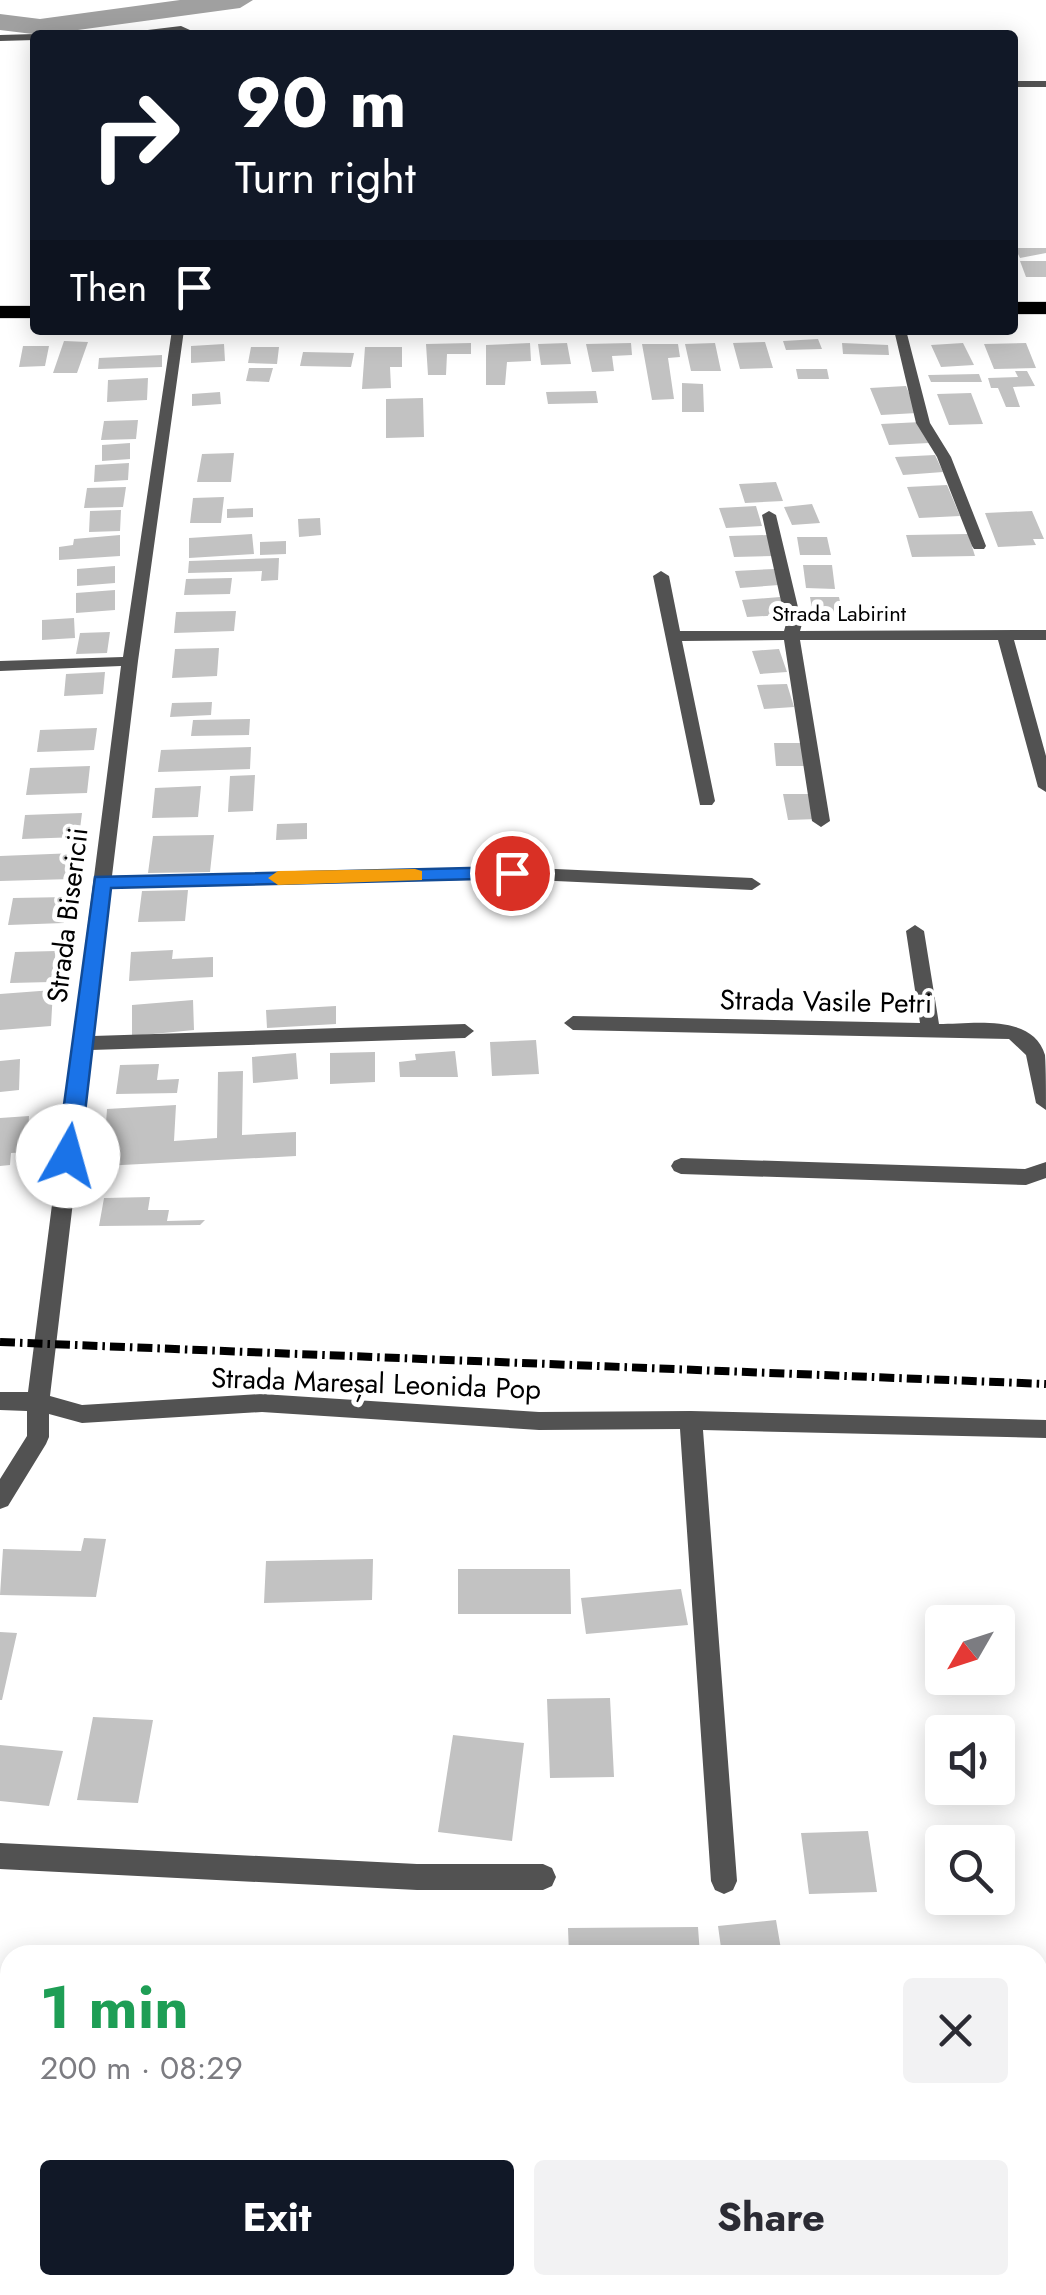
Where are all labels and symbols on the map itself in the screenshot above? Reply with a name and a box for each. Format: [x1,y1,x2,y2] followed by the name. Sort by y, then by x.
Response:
[772,597,907,629] street label: Strada Labirint
[36,825,99,1005] street label: Strada Bisericii
[470,831,555,916] pin
[719,979,933,1024] street label: Strada Vasile Petri
[16,1104,120,1208] position arrow
[210,1357,542,1410] street label: Strada Mareșal Leonida Pop
[925,1605,1015,1695] north arrow

